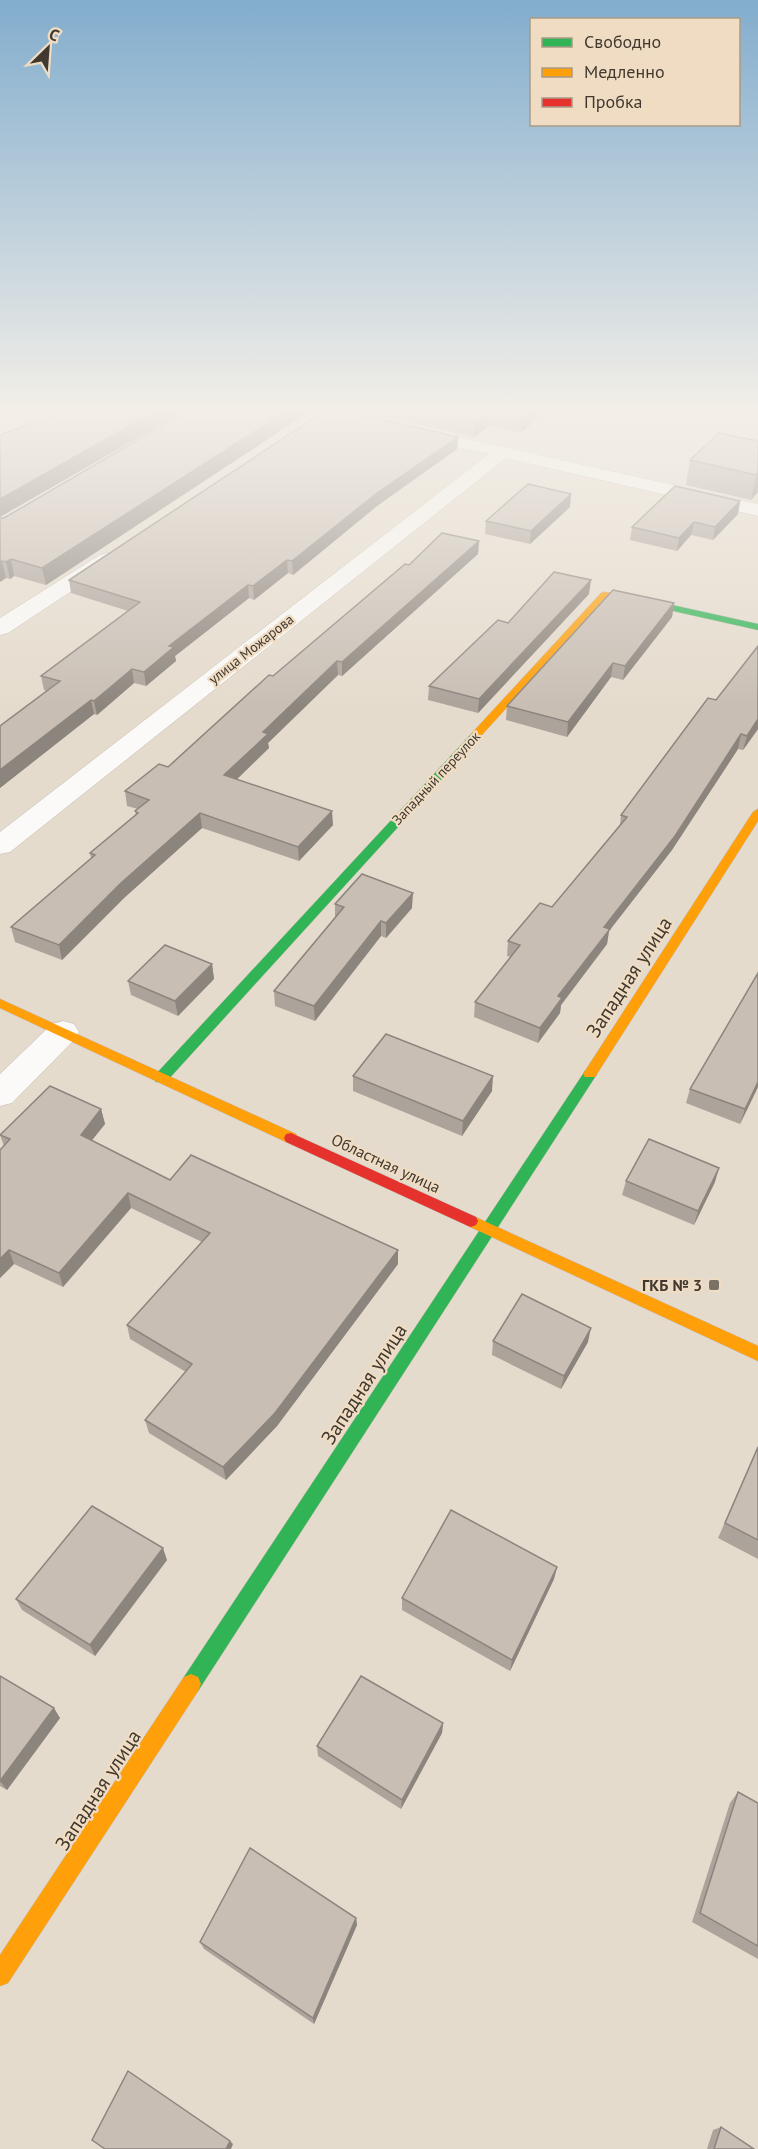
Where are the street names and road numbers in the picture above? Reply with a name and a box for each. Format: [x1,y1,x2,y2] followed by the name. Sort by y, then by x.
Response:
[205,610,297,688] street label: улица Можарова
[388,727,484,829] street label: Западный переулок
[580,912,678,1042] street label: Западная улица
[328,1129,444,1197] street label: Областная улица
[315,1319,413,1449] street label: Западная улица
[49,1725,147,1855] street label: Западная улица

